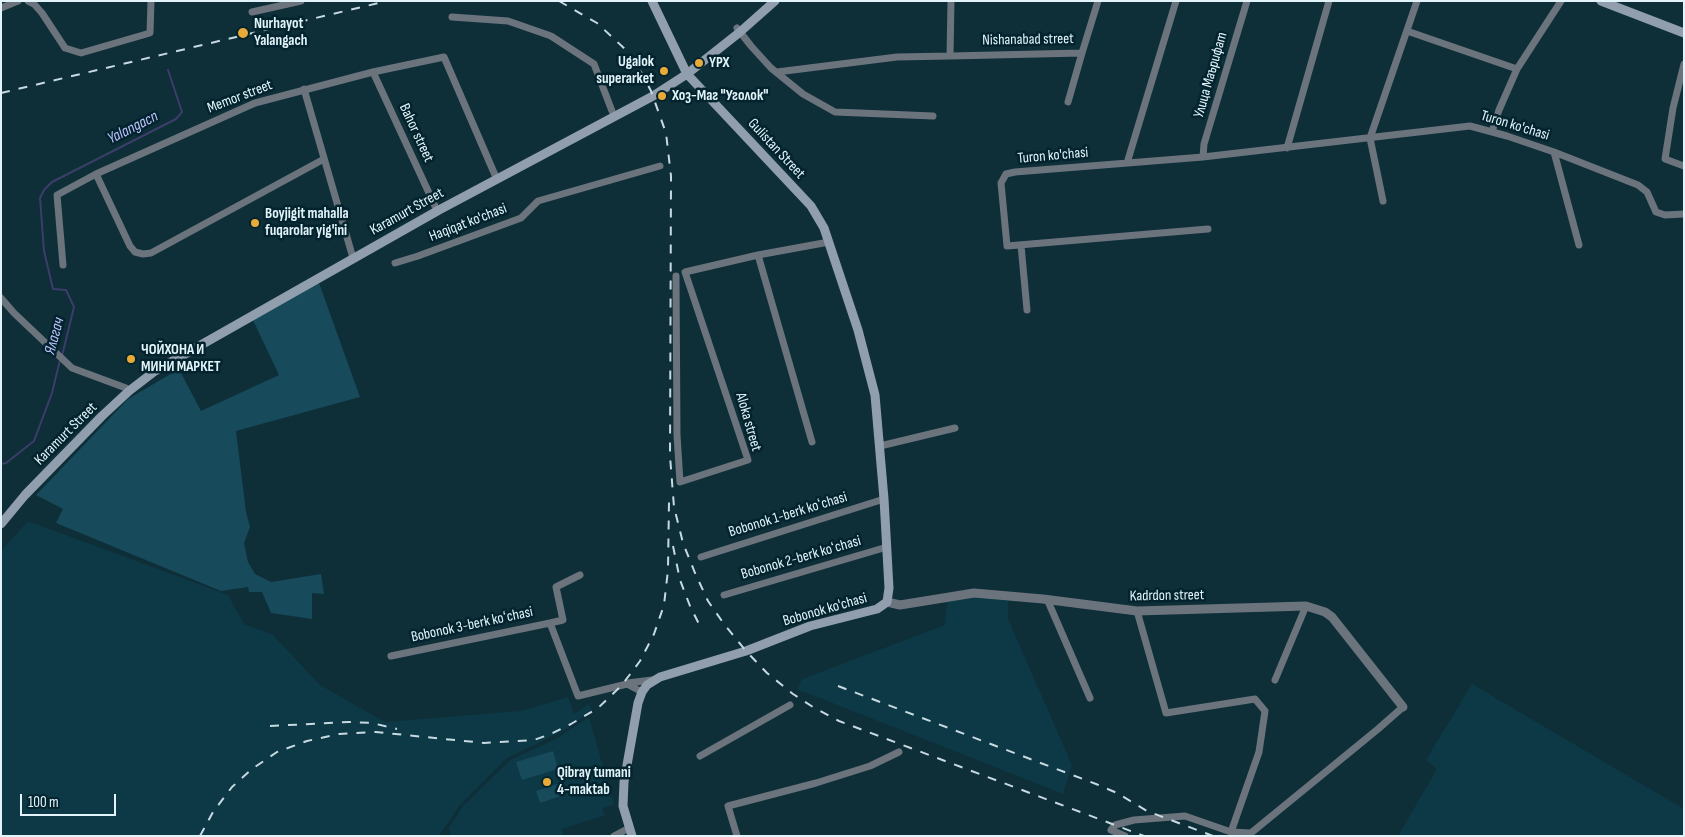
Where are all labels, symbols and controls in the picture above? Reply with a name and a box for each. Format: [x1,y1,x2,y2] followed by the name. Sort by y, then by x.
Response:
[254,15,307,50] place label: Nurhayot Yalangach
[236,26,250,40] marker: Nurhayot Yalangach
[982,30,1074,50] street label: Nishanabad street
[1190,30,1232,120] street label: Улица Маърифат
[596,53,654,88] place label: Ugalok superarket
[709,54,729,72] place label: YPX
[693,57,705,69] marker: YPX
[658,65,670,77] marker: Ugalok superarket
[205,76,275,118] street label: Memor street
[672,87,768,105] place label: Хоз-Маг "Уголок"
[656,90,668,102] marker: Хоз-Маг "Уголок"
[395,101,437,165] street label: Bahor street
[105,107,161,149] water label: Yalangacn
[1479,107,1551,145] street label: Turon ko'chasi
[744,115,808,183] street label: Gulistan Street
[1017,144,1089,168] street label: Turon ko'chasi
[367,184,447,240] street label: Karamurt Street
[427,200,509,246] street label: Haqiqat ko'chasi
[265,205,349,240] place label: Boyjigit mahalla fuqarolar yig'ini
[249,217,261,229] marker: Boyjigit mahalla fuqarolar yig'ini
[41,315,69,357] water label: Ялагач
[141,341,220,376] place label: ЧОЙХОНА И МИНИ МАРКЕТ
[125,353,137,365] marker: ЧОЙХОНА И МИНИ МАРКЕТ
[731,391,765,453] street label: Aloka street
[31,399,101,469] street label: Karamurt Street
[727,488,849,542] street label: Bobonok 1-berk koʻchasi
[739,532,863,584] street label: Bobonok 2-berk koʻchasi
[1129,586,1205,606] street label: Kadrdon street
[781,589,869,631] street label: Bobonok ko'chasi
[409,603,535,647] street label: Bobonok 3-berk koʻchasi
[557,764,631,799] place label: Qibray tumani 4-maktab
[541,776,553,788] marker: Qibray tumani 4-maktab
[22,784,119,816] scale bar
[28,793,59,812] text: 100 m

